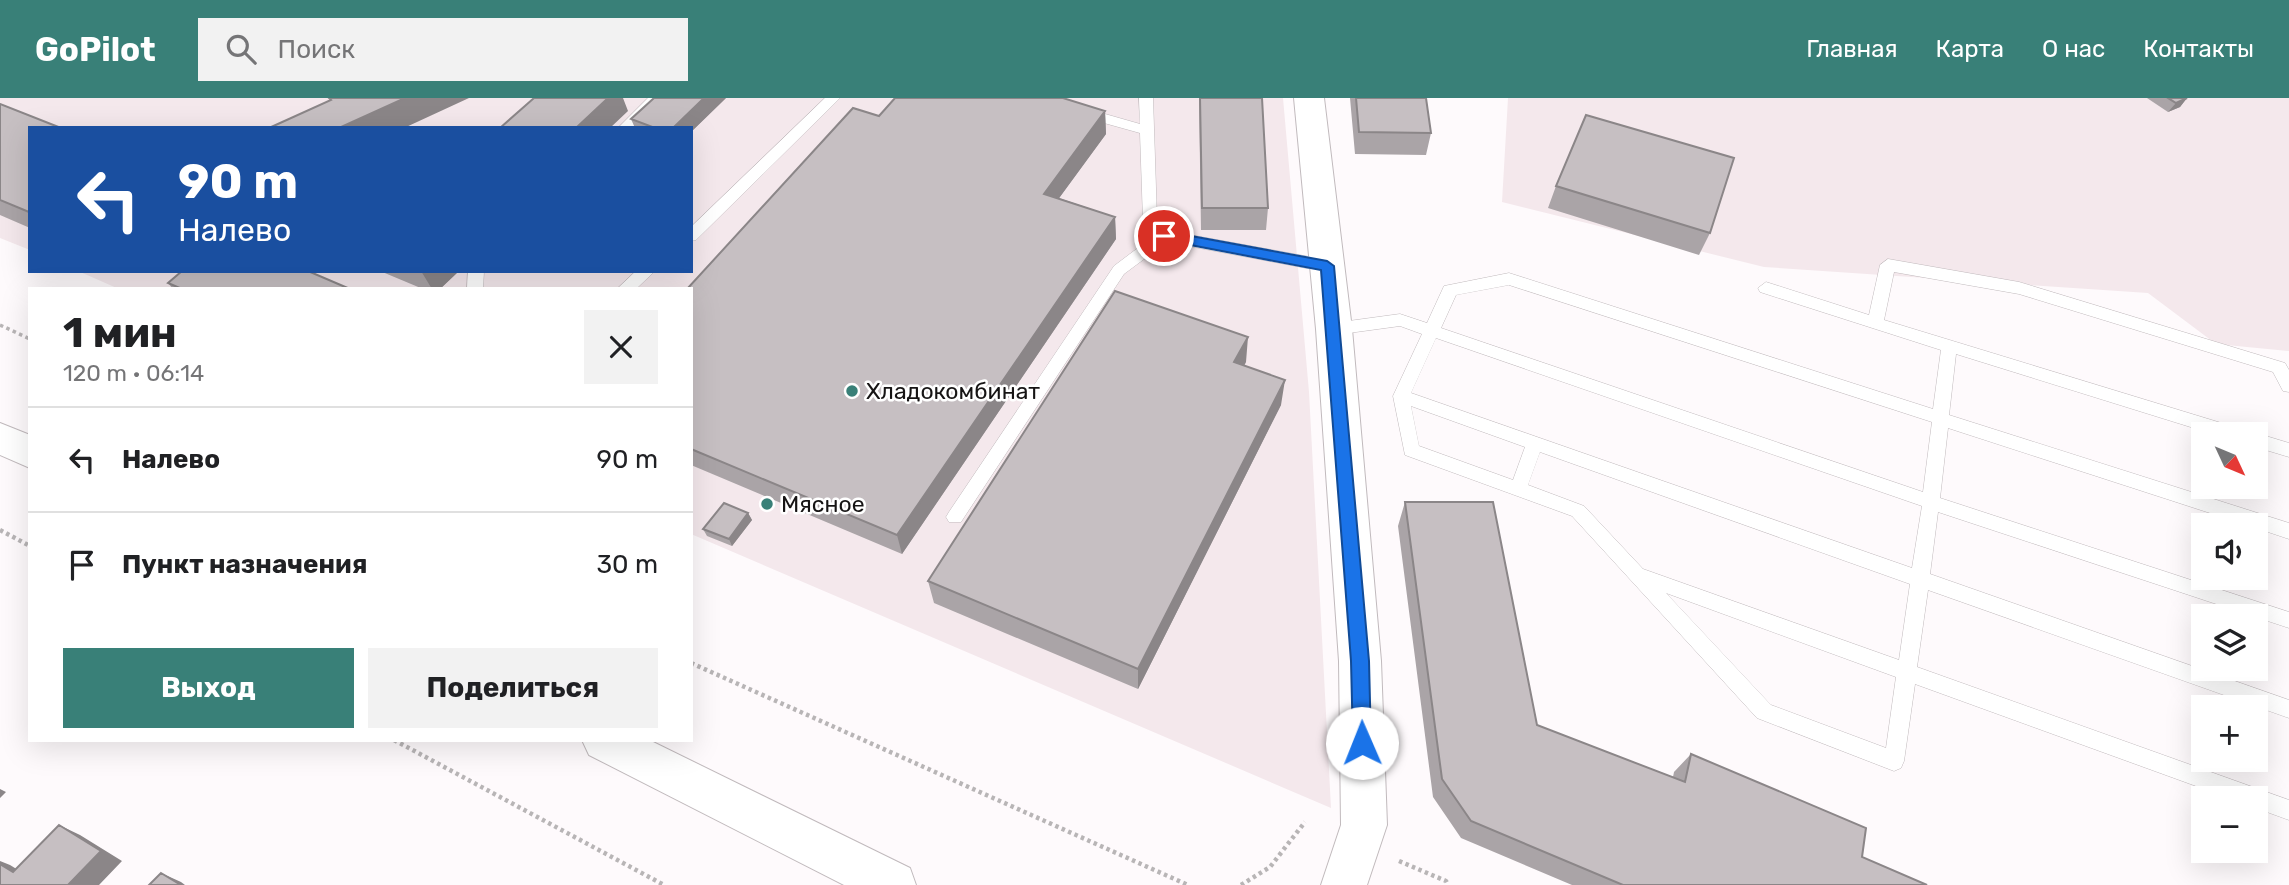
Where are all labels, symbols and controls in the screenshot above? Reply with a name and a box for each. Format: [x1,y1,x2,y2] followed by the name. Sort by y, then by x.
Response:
[198,18,688,81] search box
[35,30,156,69] text: GoPilot
[222,30,260,68] icon: search
[278,34,355,65] text: Поиск
[1806,35,1898,63] text: Главная
[1936,35,2004,63] text: Карта
[2042,35,2105,63] text: О нас
[2143,35,2254,63] text: Контакты
[178,152,298,210] text: 90 m
[63,154,154,245] icon: left
[1134,206,1194,266] pin
[178,211,291,249] text: Налево
[1145,217,1183,255] icon: arrive
[63,308,177,358] text: 1 мин
[584,310,658,384] button: close
[63,359,204,387] text: 120 m · 06:14
[866,377,1040,405] place label: Хладокомбинат
[844,383,860,399] marker: Хладокомбинат
[2191,422,2268,499] north arrow
[2191,422,2268,863] map controls
[63,441,101,479] icon: left
[122,444,220,475] text: Налево
[597,444,658,475] text: 90 m
[781,490,865,518] place label: Мясное
[759,496,775,512] marker: Мясное
[2191,513,2268,590] button: sound
[63,546,101,584] icon: arrive
[122,549,367,580] text: Пункт назначения
[596,549,658,580] text: 30 m
[2191,604,2268,681] button: layers
[63,648,354,728] button: Выход
[368,648,658,728] button: Поделиться
[2191,695,2268,772] button: +
[1325,706,1399,780] position arrow
[2191,786,2268,863] button: −

